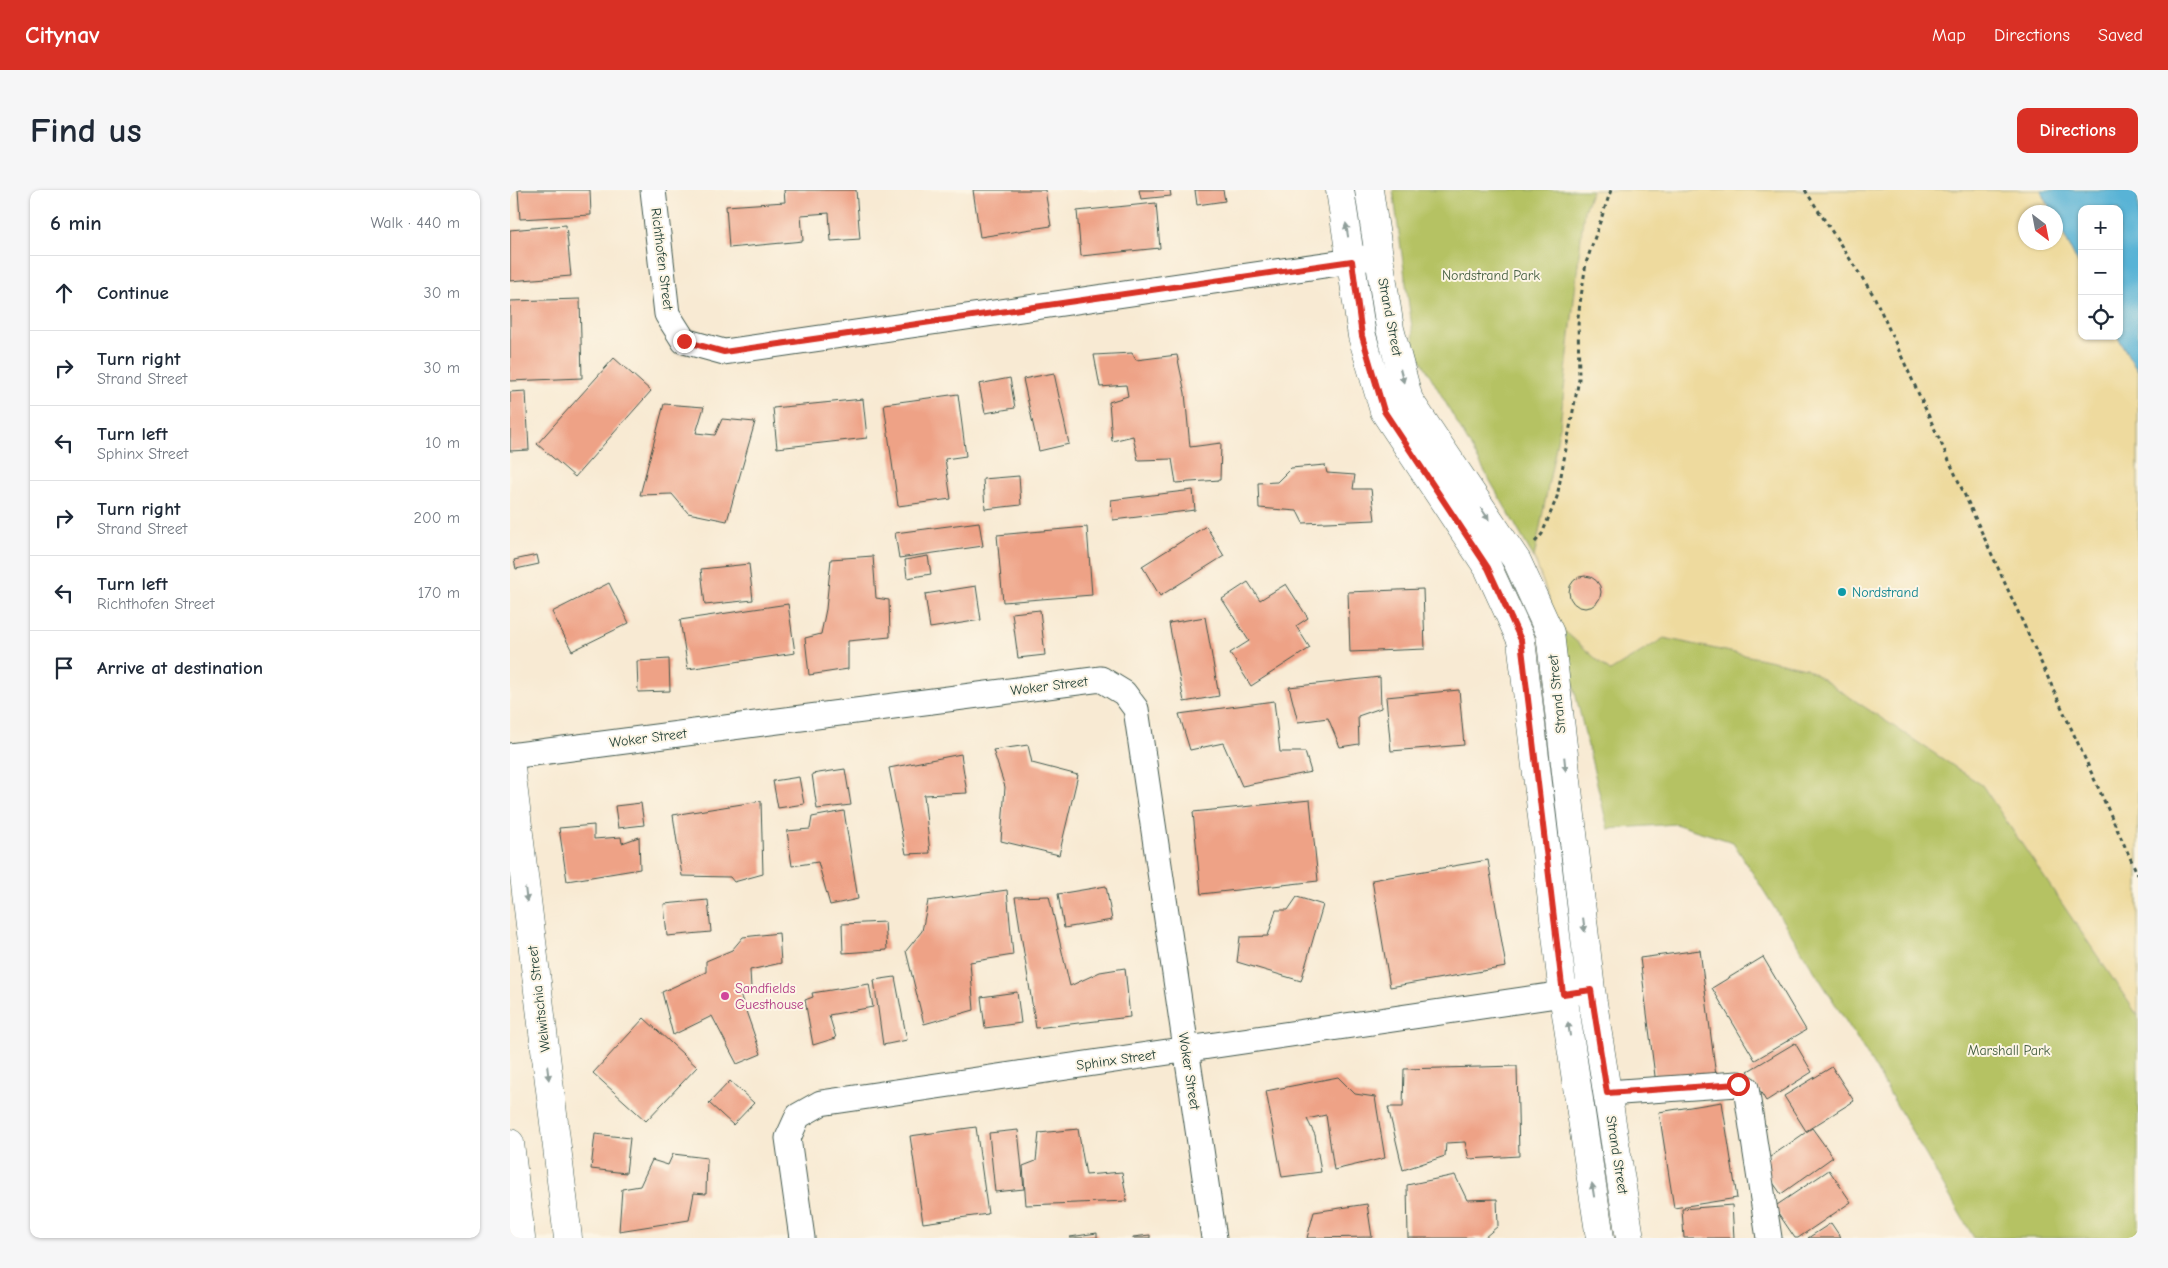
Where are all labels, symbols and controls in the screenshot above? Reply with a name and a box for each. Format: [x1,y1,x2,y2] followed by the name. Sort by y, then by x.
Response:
[25,21,100,49] text: Citynav
[1932,25,1966,46] text: Map
[1994,25,2070,46] text: Directions
[2098,25,2143,46] text: Saved
[2017,108,2138,153] button: Directions
[30,110,142,151] text: Find us
[2018,205,2063,250] north arrow
[2078,205,2123,340] map controls
[2078,205,2123,250] button: +
[647,207,677,312] street label: Richthofen Street
[50,211,102,235] text: 6 min
[370,214,460,232] text: Walk · 440 m
[1342,222,1350,238] one-way arrow
[2078,250,2123,295] button: −
[1442,267,1540,284] park label: Nordstrand Park
[1374,277,1406,358] street label: Strand Street
[50,279,78,307] icon: ahead
[97,282,169,304] text: Continue
[424,284,460,302] text: 30 m
[2078,295,2123,340] button: locate
[673,330,696,353] route end
[97,348,181,370] text: Turn right
[50,354,78,382] icon: right
[424,359,460,377] text: 30 m
[1399,368,1407,383] one-way arrow
[97,370,187,388] text: Strand Street
[97,423,168,445] text: Turn left
[50,429,78,457] icon: left
[425,434,460,452] text: 10 m
[97,445,188,463] text: Sphinx Street
[97,498,181,520] text: Turn right
[50,504,78,532] icon: right
[1481,507,1490,521] one-way arrow
[414,509,460,527] text: 200 m
[97,520,187,538] text: Strand Street
[97,573,168,595] text: Turn left
[50,579,78,607] icon: left
[418,584,460,602] text: 170 m
[1852,584,1919,601] place label: Nordstrand
[1836,586,1848,598] marker: Nordstrand
[97,595,214,613] text: Richthofen Street
[1544,653,1570,734] street label: Strand Street
[50,654,78,682] icon: arrive
[97,657,263,679] text: Arrive at destination
[1009,673,1090,699] street label: Woker Street
[608,725,689,751] street label: Woker Street
[1561,756,1569,772] one-way arrow
[522,887,530,903] one-way arrow
[1580,918,1588,934] one-way arrow
[524,944,554,1053] street label: Welwitschia Street
[735,980,804,1013] place label: Sandfields Guesthouse
[719,990,731,1002] marker: Sandfields Guesthouse
[1564,1021,1572,1037] one-way arrow
[1175,1031,1204,1112] street label: Woker Street
[1968,1042,2051,1059] park label: Marshall Park
[1075,1046,1158,1074] street label: Sphinx Street
[544,1066,552,1082] one-way arrow
[1727,1073,1750,1096] route start
[1602,1115,1632,1196] street label: Strand Street
[1589,1181,1597,1197] one-way arrow

